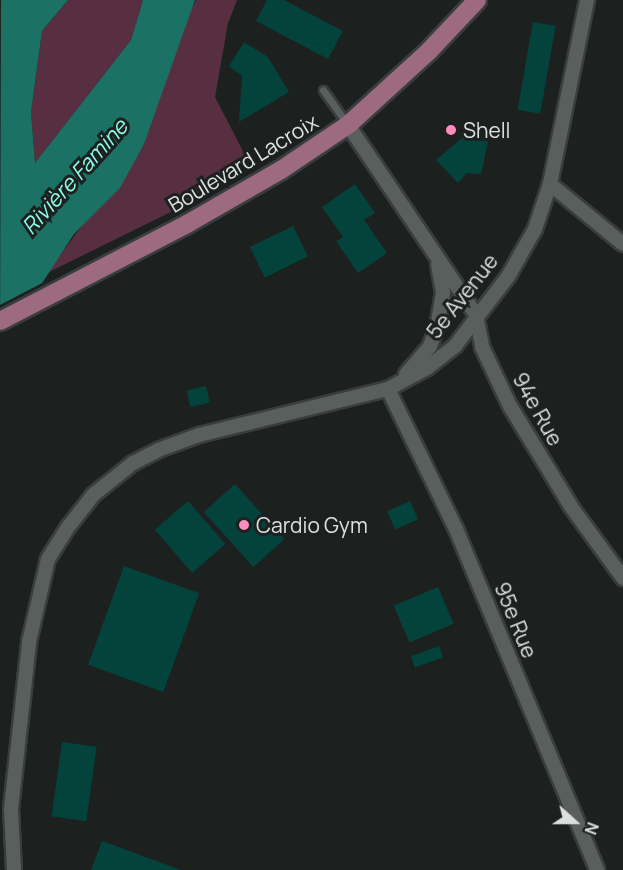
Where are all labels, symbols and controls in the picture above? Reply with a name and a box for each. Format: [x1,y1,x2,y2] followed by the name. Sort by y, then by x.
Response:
[164,108,322,218] street label: Boulevard Lacroix
[16,114,134,240] water label: Rivière Famine
[463,117,511,143] place label: Shell
[444,123,458,137] marker: Shell
[421,249,503,343] street label: 5e Avenue
[508,368,568,450] street label: 94e Rue
[256,512,368,538] place label: Cardio Gym
[237,518,251,532] marker: Cardio Gym
[489,578,543,662] street label: 95e Rue
[545,792,605,852] north arrow
[579,819,604,838] text: N

